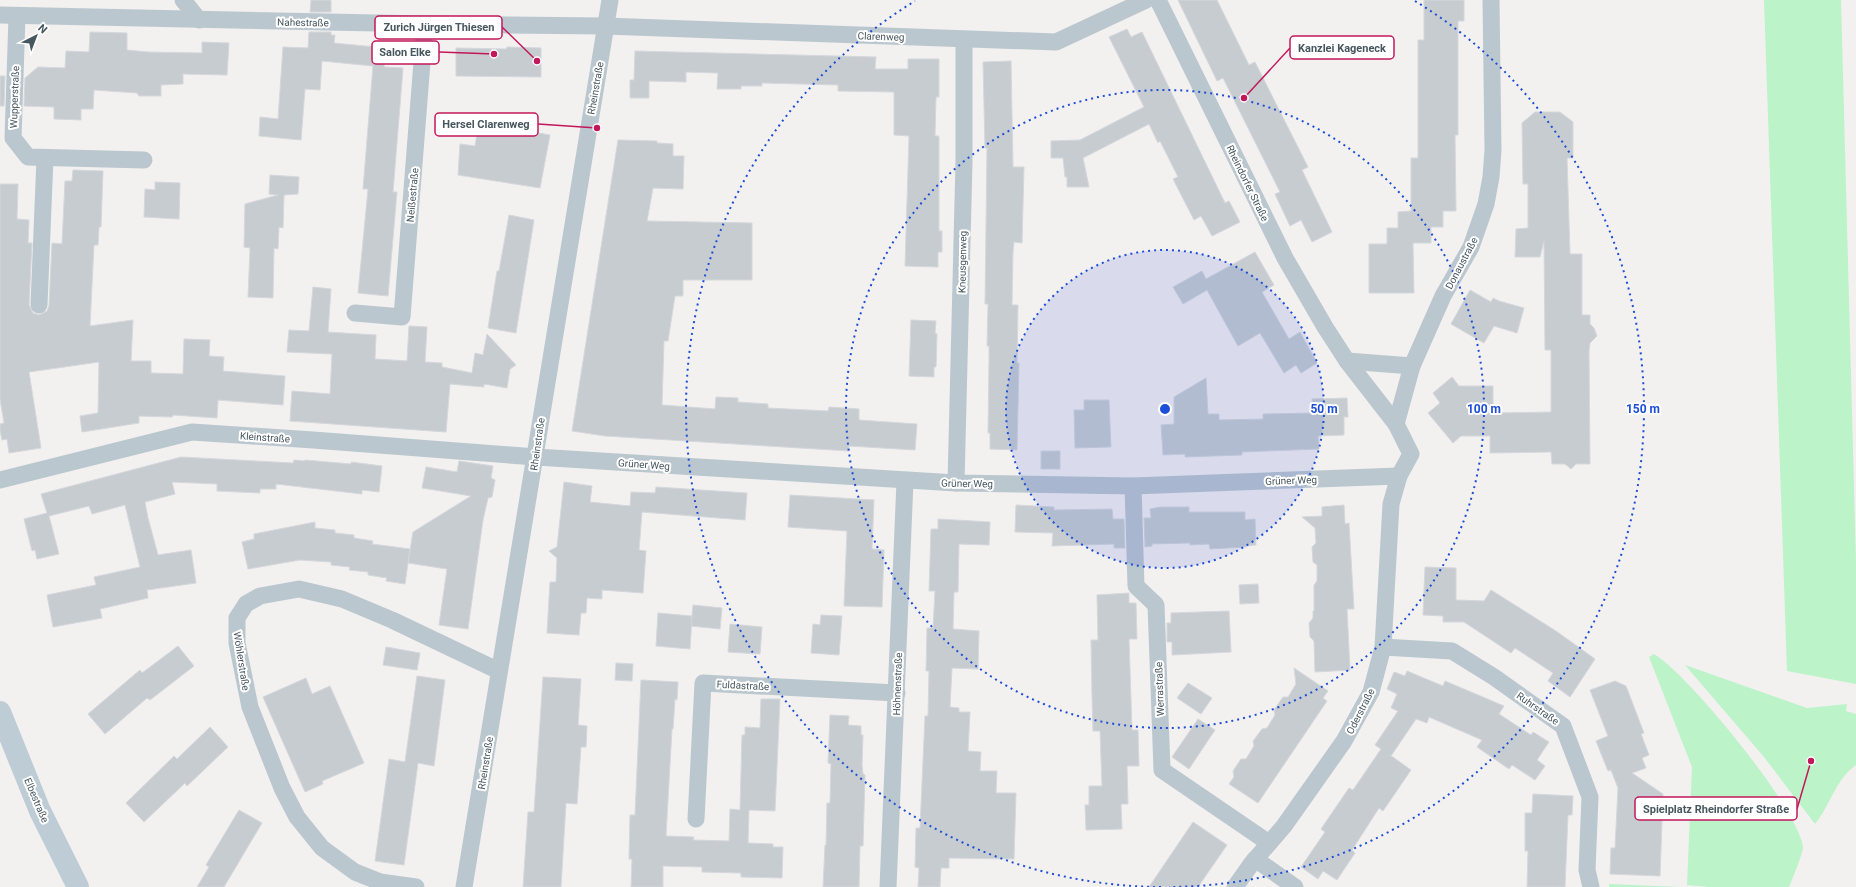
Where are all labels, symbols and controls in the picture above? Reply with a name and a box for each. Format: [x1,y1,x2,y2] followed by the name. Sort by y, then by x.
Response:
[16,16,56,56] north arrow
[375,16,502,39] callout: Zurich Jürgen Thiesen
[277,17,329,28] street label: Nahestraße
[384,21,494,34] text: Zurich Jürgen Thiesen
[35,22,50,37] text: N
[857,30,905,43] street label: Clarenweg
[1290,36,1394,59] callout: Kanzlei Kageneck
[372,41,439,64] callout: Salon Elke
[1298,42,1386,55] text: Kanzlei Kageneck
[379,46,431,59] text: Salon Elke
[585,61,606,115] street label: Rheinstraße
[8,66,21,128] street label: Wupperstraße
[435,113,538,136] callout: Hersel Clarenweg
[442,118,530,131] text: Hersel Clarenweg
[1224,143,1271,223] street label: Rheindorfer Straße
[405,167,420,223] street label: Neißestraße
[956,231,969,293] street label: Kneusgenweg
[1443,235,1480,291] street label: Donaustraße
[1158,402,1172,416] centre of rings
[1310,402,1338,416] text: 50 m
[1467,402,1501,416] text: 100 m
[1626,402,1660,416] text: 150 m
[528,417,547,471] street label: Rheinstraße
[240,430,290,445] street label: Kleinstraße
[618,457,670,472] street label: Grüner Weg
[1265,474,1317,487] street label: Grüner Weg
[941,478,993,489] street label: Grüner Weg
[231,631,252,691] street label: Wöhlerstraße
[891,652,904,716] street label: Höhnenstraße
[1153,662,1166,716] street label: Werrastraße
[716,679,770,692] street label: Fuldastraße
[1344,687,1377,736] street label: Oderstraße
[1515,690,1561,727] street label: Ruhrstraße
[476,736,495,790] street label: Rheinstraße
[22,776,51,824] street label: Elbestraße
[1635,797,1797,820] callout: Spielplatz Rheindorfer Straße
[1643,803,1789,816] text: Spielplatz Rheindorfer Straße

